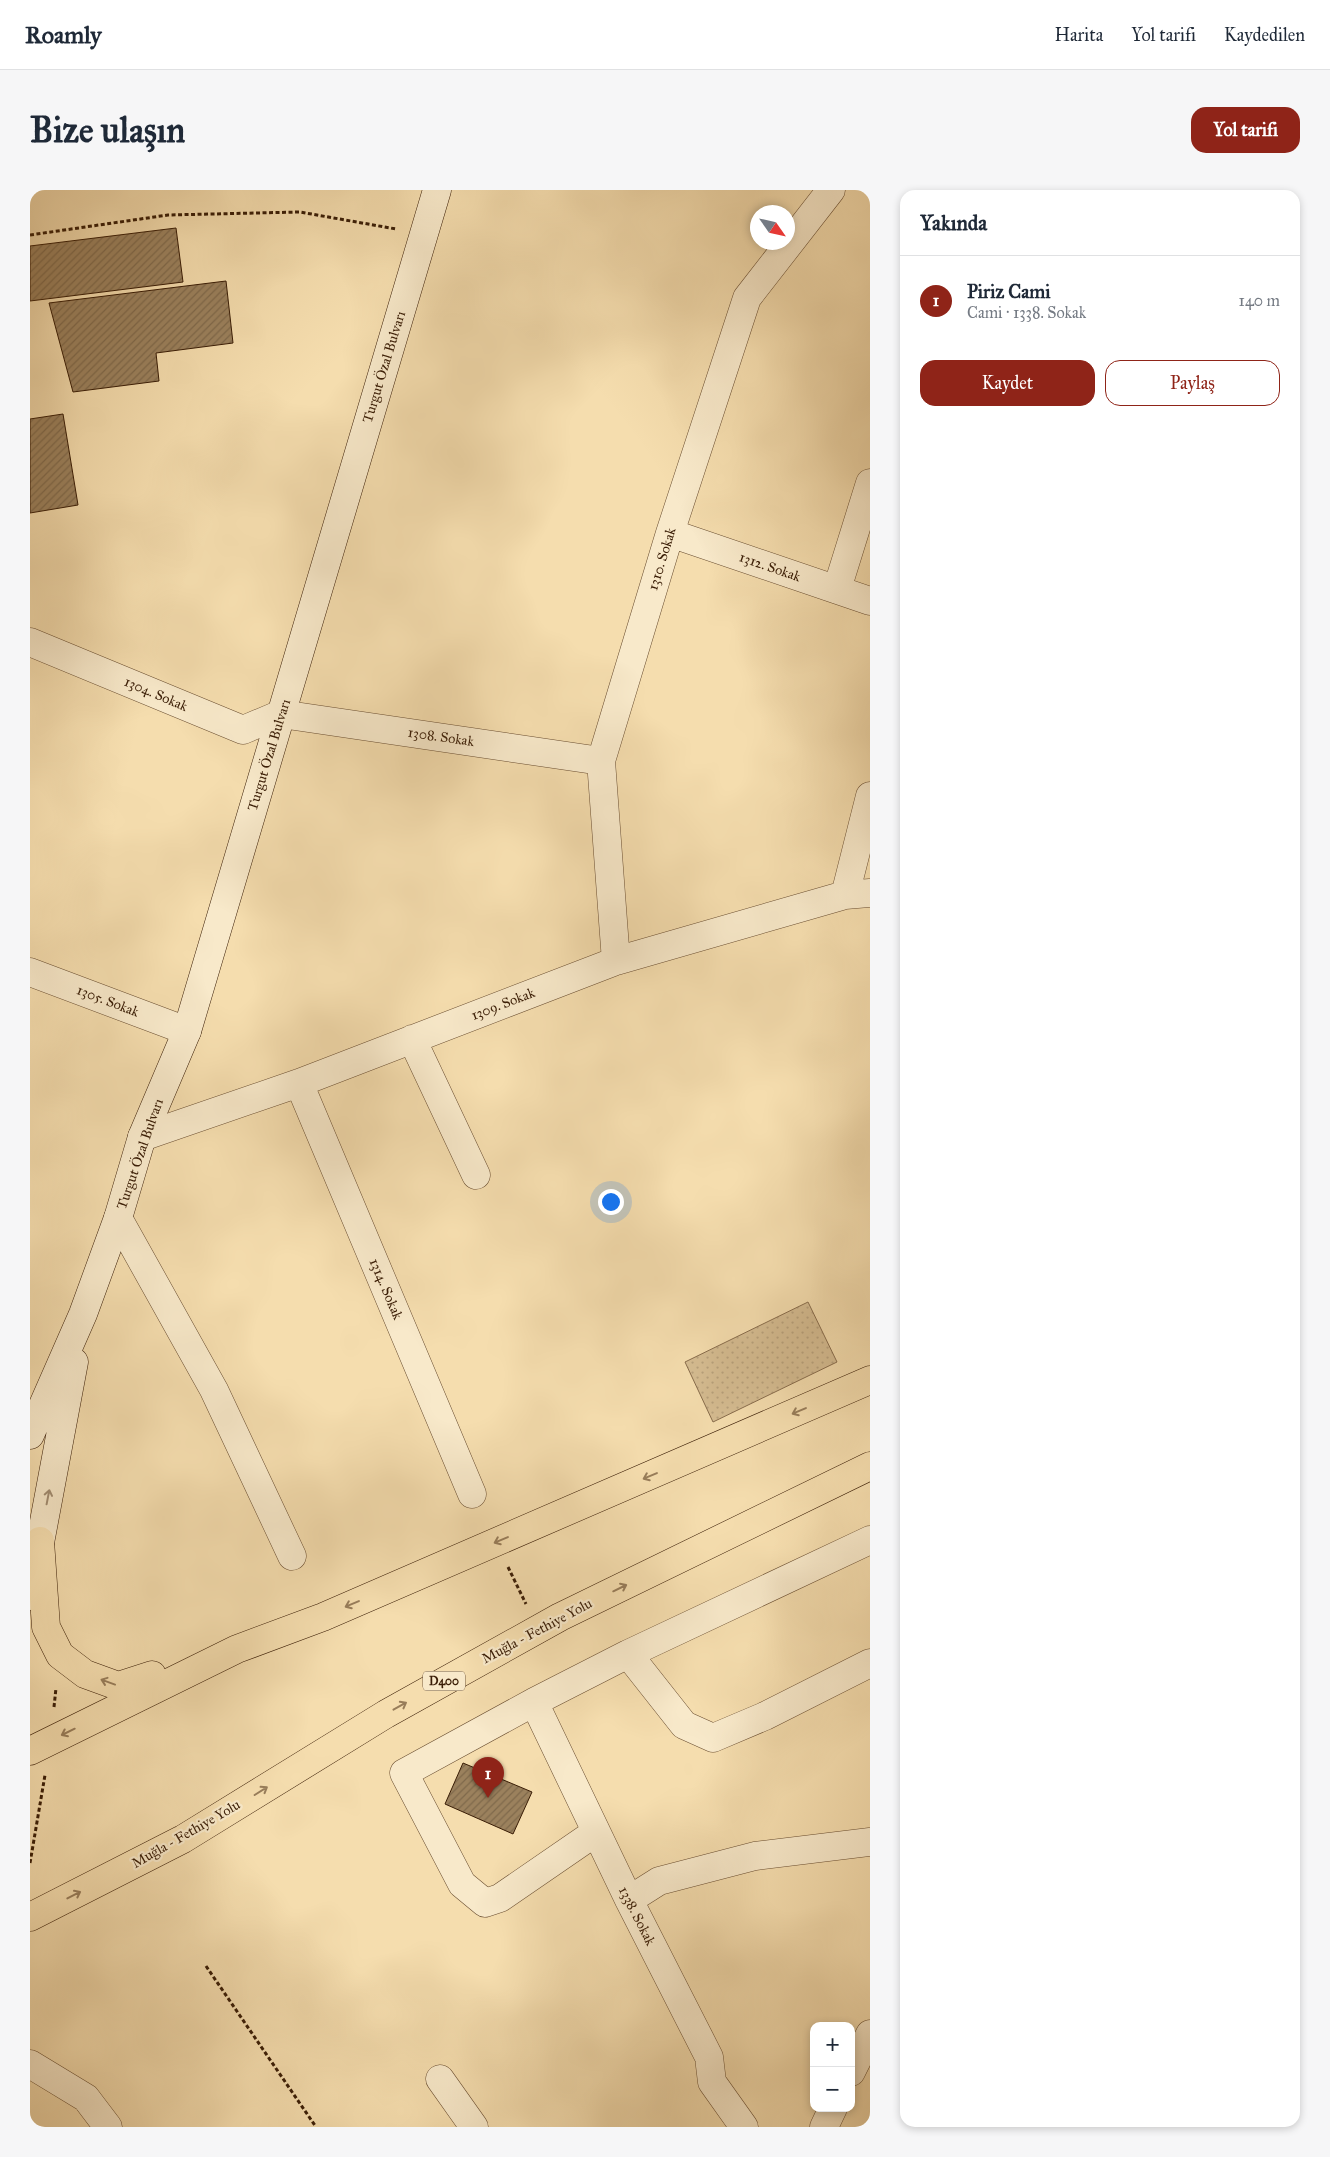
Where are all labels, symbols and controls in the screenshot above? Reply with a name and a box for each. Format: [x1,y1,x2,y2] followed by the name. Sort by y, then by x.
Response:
[25,20,102,50] text: Roamly
[1054,24,1103,46] text: Harita
[1131,24,1196,46] text: Yol tarifi
[1224,24,1305,46] text: Kaydedilen
[1191,107,1300,153] button: Yol tarifi
[30,109,185,152] text: Bize ulaşın
[750,205,795,250] north arrow
[920,210,987,236] text: Yakında
[967,280,1051,303] text: Piriz Cami
[933,291,939,310] text: 1
[1239,291,1280,310] text: 140 m
[967,303,1086,322] text: Cami · 1338. Sokak
[357,308,409,425] street label: Turgut Özal Bulvarı
[920,360,1095,406] button: Kaydet
[1105,360,1280,406] button: Paylaş
[644,525,680,592] street label: 1310. Sokak
[737,549,803,586] street label: 1312. Sokak
[122,673,191,715] street label: 1304. Sokak
[242,696,294,813] street label: Turgut Özal Bulvarı
[407,724,476,750] street label: 1308. Sokak
[74,981,142,1021] street label: 1305. Sokak
[469,984,538,1024] street label: 1309. Sokak
[111,1096,167,1212] street label: Turgut Özal Bulvarı
[598,1189,624,1215] your location
[366,1256,407,1323] street label: 1314. Sokak
[792,1407,807,1417] one-way arrow
[643,1471,658,1481] one-way arrow
[44,1489,53,1505] one-way arrow
[494,1536,509,1546] one-way arrow
[612,1583,627,1592] one-way arrow
[479,1594,596,1667] street label: Muğla - Fethiye Yolu
[345,1600,360,1610] one-way arrow
[423,1672,465,1690] road number: D400
[100,1677,116,1686] one-way arrow
[392,1701,407,1710] one-way arrow
[61,1728,76,1737] one-way arrow
[472,1757,504,1798] pin: 1
[254,1785,268,1795] one-way arrow
[129,1796,244,1872] street label: Muğla - Fethiye Yolu
[615,1884,659,1949] street label: 1338. Sokak
[66,1890,81,1900] one-way arrow
[810,2022,855,2112] map controls
[810,2022,855,2067] button: +
[810,2067,855,2112] button: −

